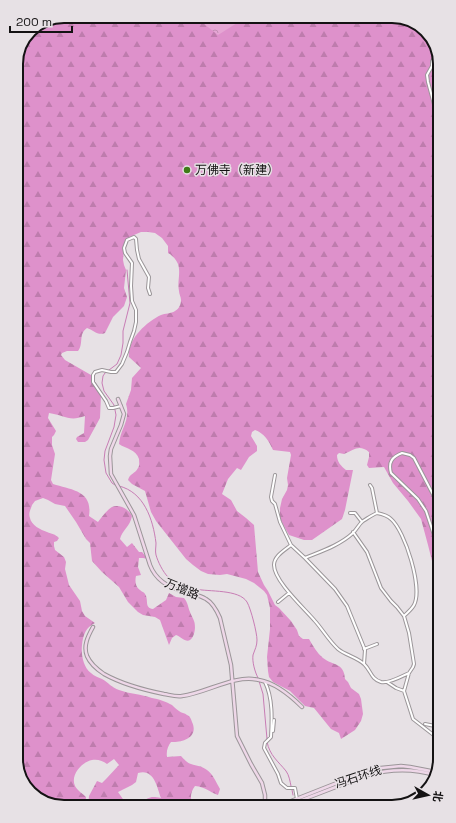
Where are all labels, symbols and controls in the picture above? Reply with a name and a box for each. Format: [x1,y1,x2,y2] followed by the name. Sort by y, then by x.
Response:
[10,8,72,34] scale bar
[16,14,52,30] text: 200 m
[195,162,279,178] place label: 万佛寺（新建）
[182,165,192,175] marker: 万佛寺（新建）
[162,575,202,603] street label: 万增路
[333,762,383,792] street label: 冯石环线
[408,775,448,815] north arrow
[430,790,446,803] text: 北

